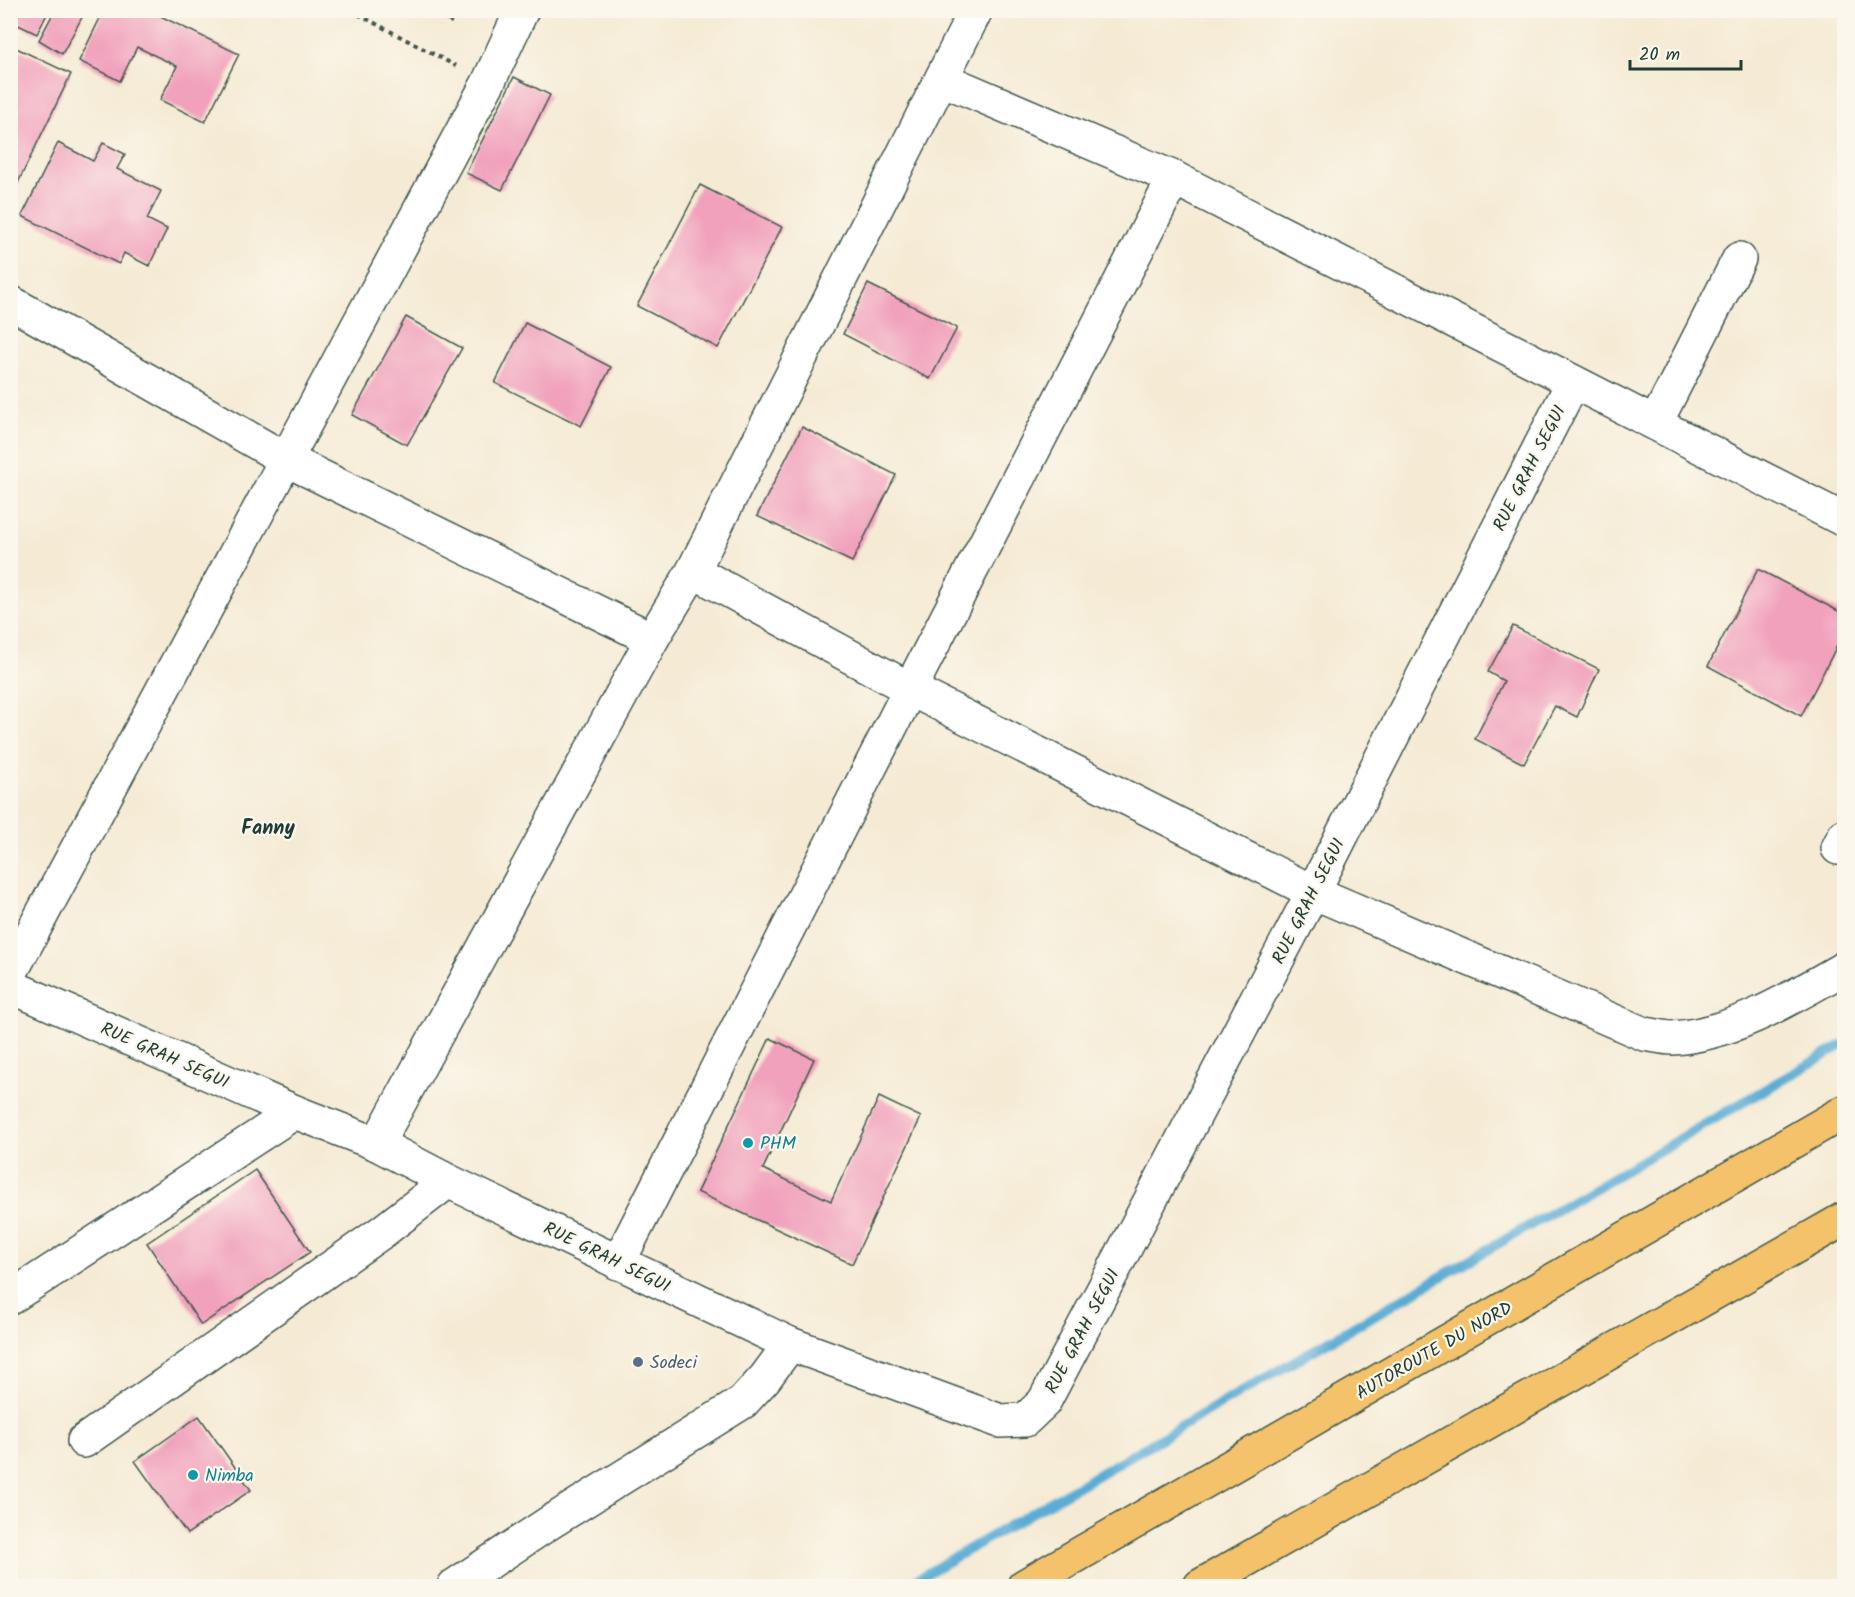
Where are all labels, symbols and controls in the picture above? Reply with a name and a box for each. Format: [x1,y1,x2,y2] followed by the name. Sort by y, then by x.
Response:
[1630,33,1741,71] scale bar
[1639,41,1680,70] text: 20 m
[1486,401,1575,537] street label: RUE GRAH SEGUI
[241,813,295,845] district label: Fanny
[1265,834,1354,970] street label: RUE GRAH SEGUI
[95,1015,233,1098] street label: RUE GRAH SEGUI
[760,1130,797,1159] place label: PHM
[741,1136,755,1150] marker: PHM
[538,1215,675,1302] street label: RUE GRAH SEGUI
[1038,1264,1129,1400] street label: RUE GRAH SEGUI
[1351,1294,1519,1408] street label: AUTOROUTE DU NORD
[650,1349,698,1378] place label: Sodeci
[631,1355,645,1369] marker: Sodeci
[205,1462,254,1491] place label: Nimba
[186,1468,200,1482] marker: Nimba

